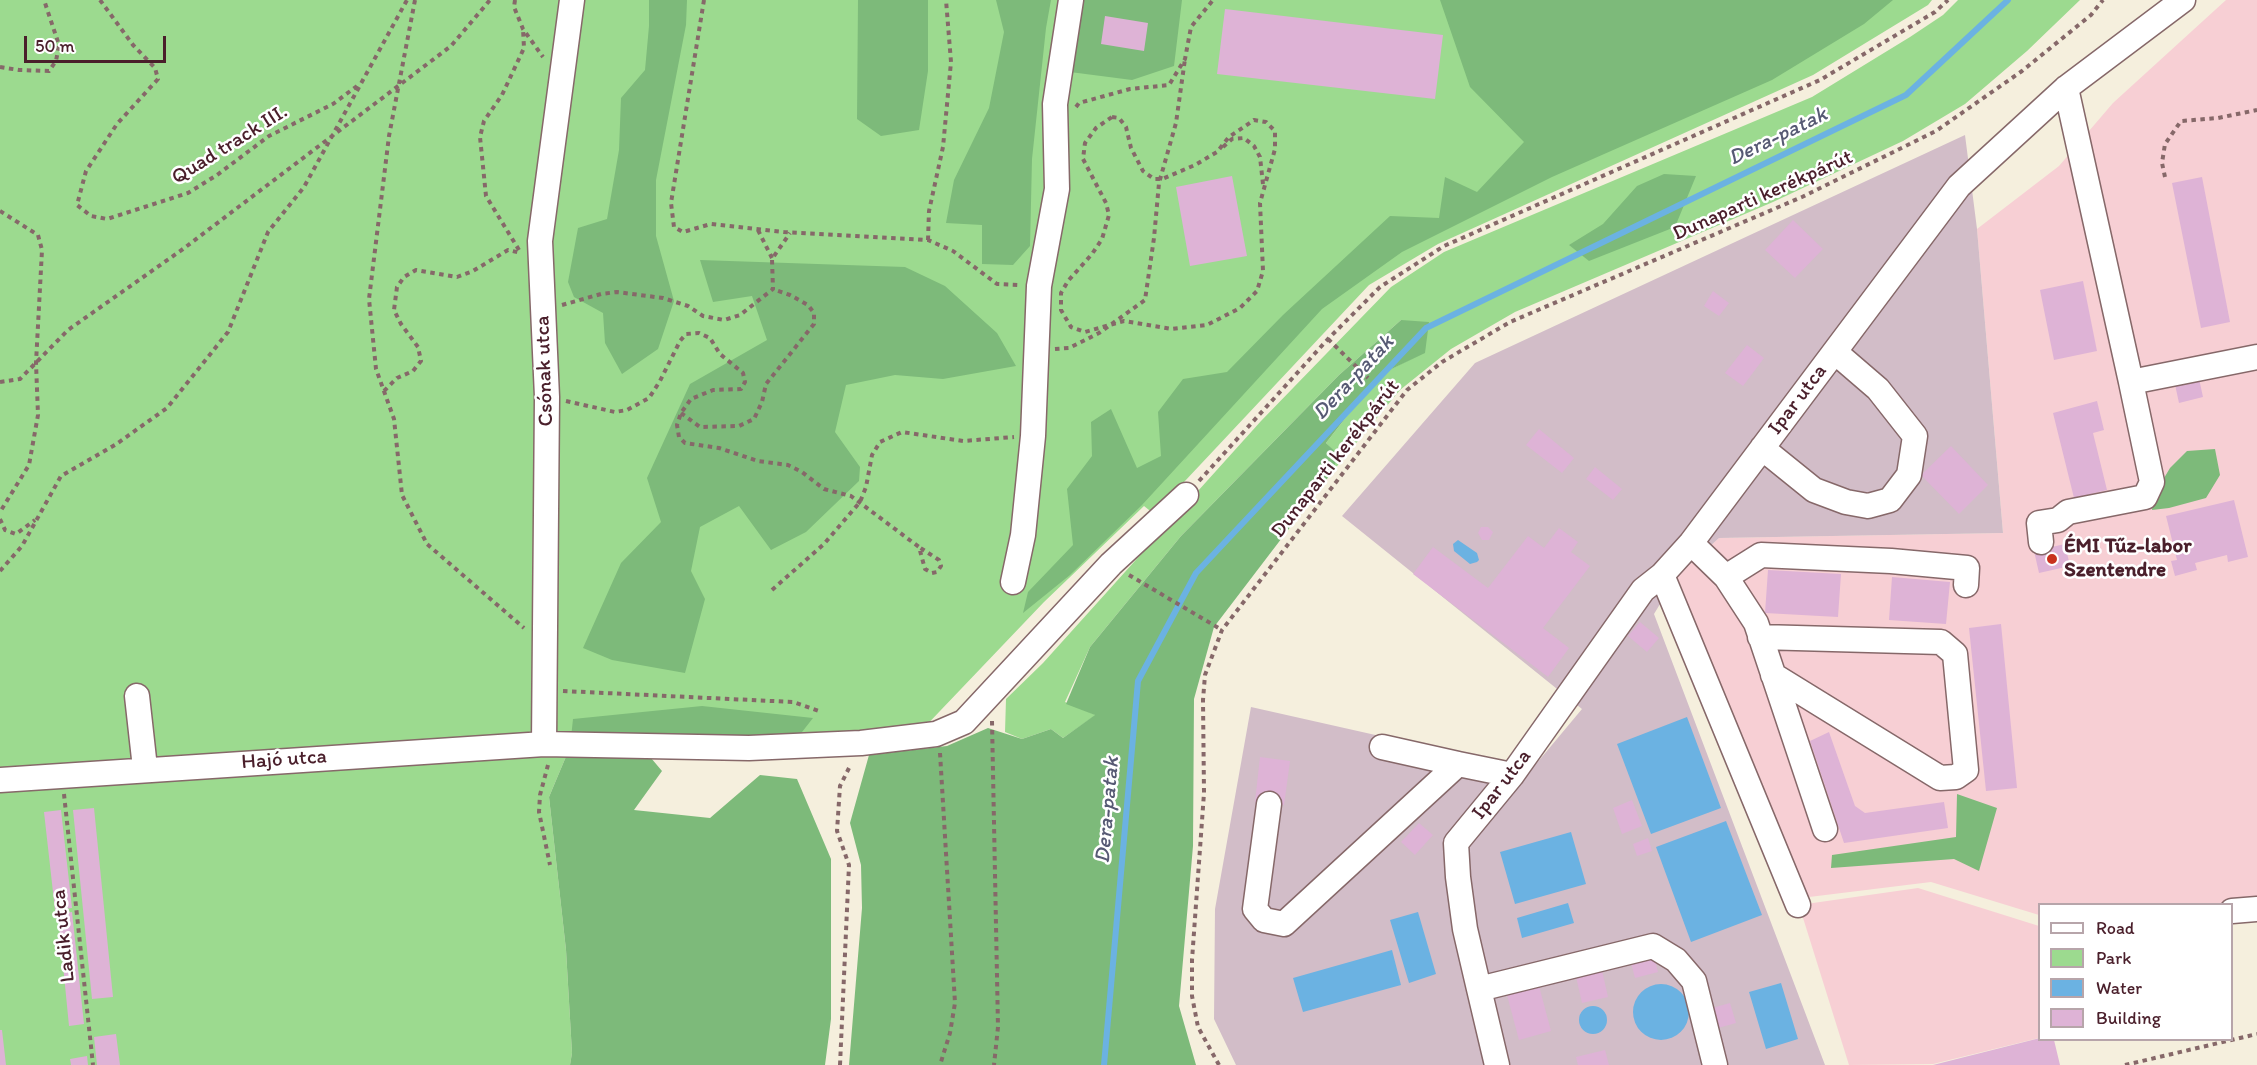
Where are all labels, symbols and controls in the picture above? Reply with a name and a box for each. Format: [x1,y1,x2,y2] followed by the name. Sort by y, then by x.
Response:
[27,24,170,62] scale bar
[35,35,75,57] text: 50 m
[167,99,293,191] street label: Quad track III.
[1724,102,1832,172] water label: Dera-patak
[1669,145,1857,247] street label: Dunaparti kerékpárút
[530,315,560,427] street label: Csónak utca
[1308,330,1400,426] water label: Dera-patak
[1763,360,1833,440] street label: Ipar utca
[1266,375,1406,543] street label: Dunaparti kerékpárút
[2064,534,2192,584] place label: ÉMI Tűz-labor Szentendre
[2045,552,2059,566] marker: ÉMI Tűz-labor Szentendre
[240,744,328,776] street label: Hajó utca
[1467,745,1537,825] street label: Ipar utca
[1090,756,1126,864] water label: Dera-patak
[47,888,81,984] street label: Ladik utca
[2038,903,2233,1041] legend
[2096,917,2135,939] text: Road
[2096,947,2131,969] text: Park
[2096,977,2142,999] text: Water
[2096,1007,2161,1029] text: Building

